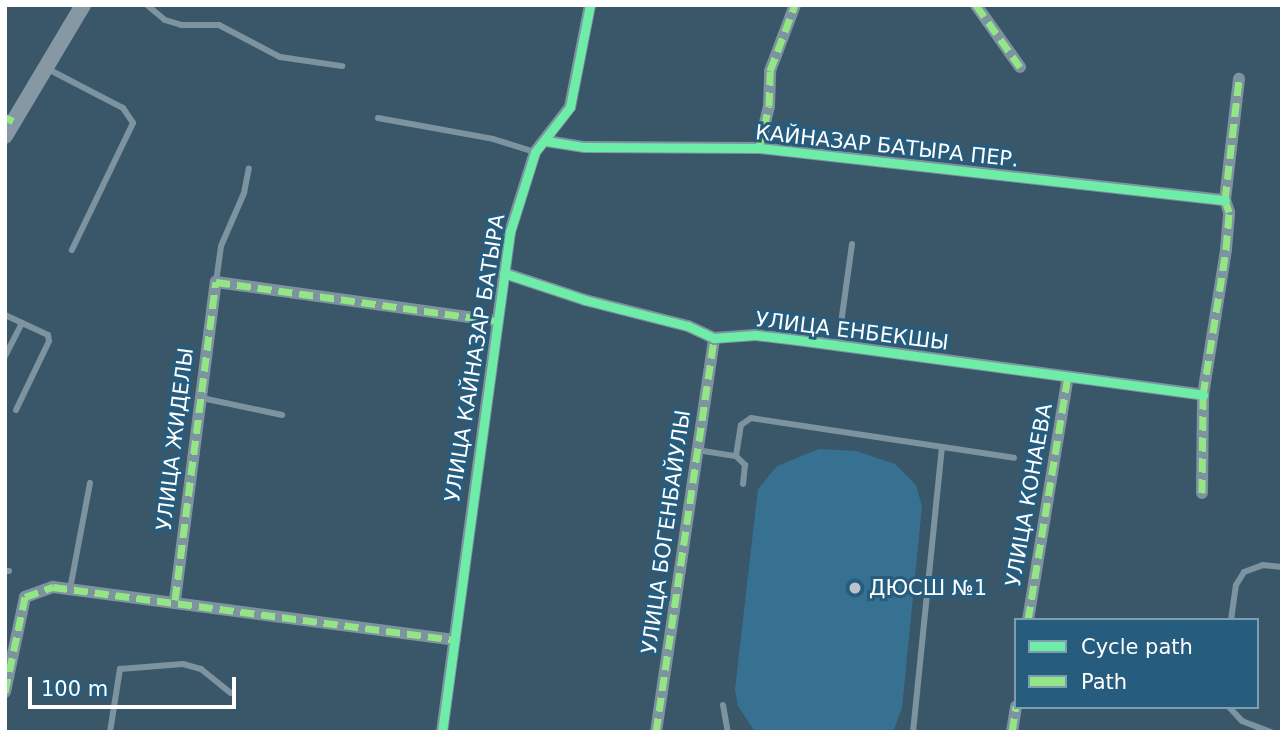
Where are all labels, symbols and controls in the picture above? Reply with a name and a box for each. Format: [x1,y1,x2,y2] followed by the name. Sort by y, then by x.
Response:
[754,120,1020,172] street label: КАЙНАЗАР БАТЫРА ПЕР.
[440,212,510,504] street label: УЛИЦА КАЙНАЗАР БАТЫРА
[754,307,950,355] street label: УЛИЦА ЕНБЕКШЫ
[151,346,199,532] street label: УЛИЦА ЖИДЕЛЫ
[1001,402,1057,588] street label: УЛИЦА КОНАЕВА
[636,408,696,656] street label: УЛИЦА БОГЕНБАЙУЛЫ
[869,575,987,601] place label: ДЮСШ №1
[847,580,863,596] marker: ДЮСШ №1
[1014,618,1259,709] legend
[1081,635,1193,659] text: Cycle path
[32,664,240,708] scale bar
[1081,670,1127,694] text: Path
[41,677,108,701] text: 100 m

